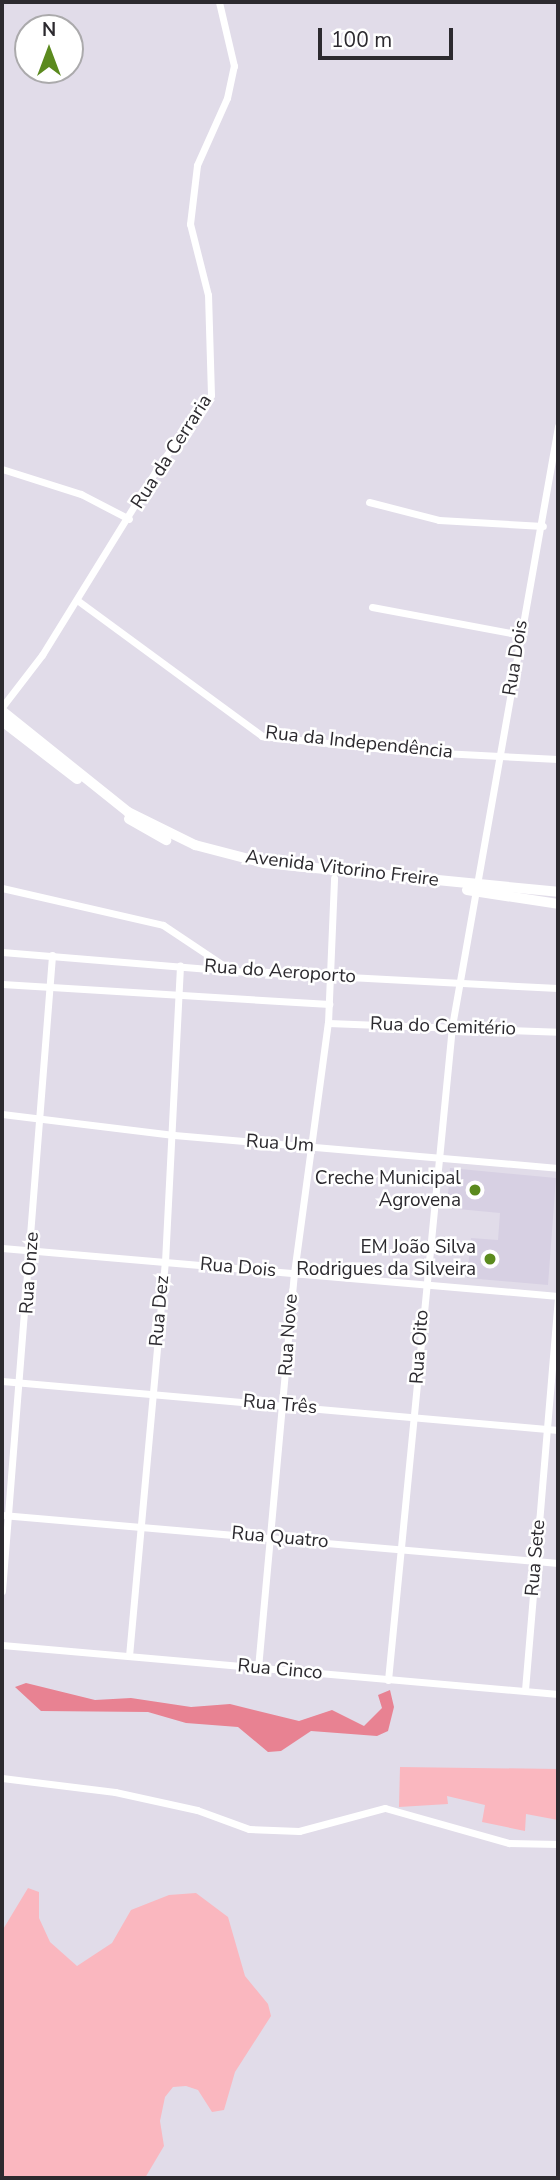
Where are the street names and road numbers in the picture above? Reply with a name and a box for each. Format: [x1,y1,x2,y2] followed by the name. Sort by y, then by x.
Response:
[127,391,217,513] street label: Rua da Cerraria
[499,618,533,698] street label: Rua Dois
[264,722,454,764] street label: Rua da Independência
[244,846,440,892] street label: Avenida Vitorino Freire
[203,955,357,989] street label: Rua do Aeroporto
[370,1013,516,1041] street label: Rua do Cemitério
[245,1130,315,1158] street label: Rua Um
[16,1231,44,1315] street label: Rua Onze
[199,1253,277,1283] street label: Rua Dois
[146,1275,174,1347] street label: Rua Dez
[275,1293,303,1377] street label: Rua Nove
[406,1309,434,1385] street label: Rua Oito
[242,1390,318,1420] street label: Rua Três
[521,1519,551,1597] street label: Rua Sete
[230,1522,330,1554] street label: Rua Quatro
[236,1655,324,1685] street label: Rua Cinco

